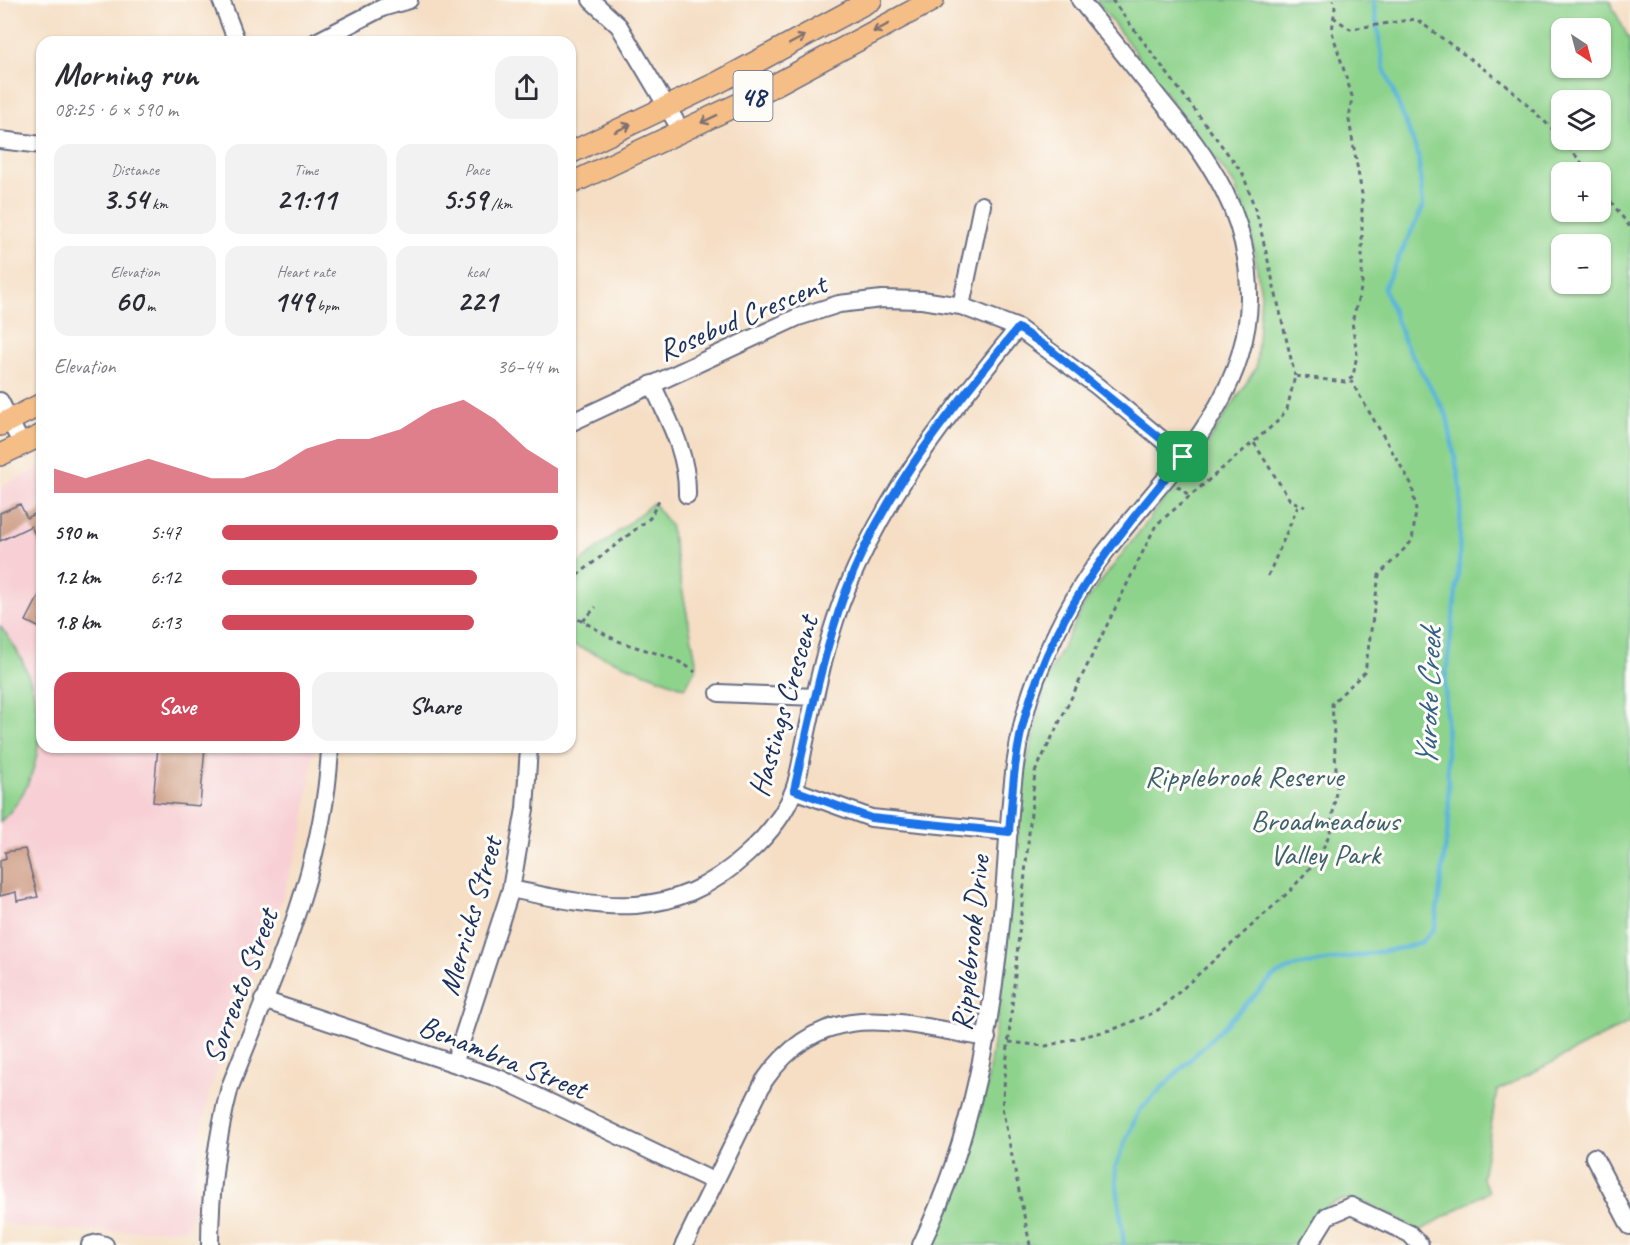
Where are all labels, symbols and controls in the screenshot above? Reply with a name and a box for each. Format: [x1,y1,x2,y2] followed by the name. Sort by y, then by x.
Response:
[1551,18,1611,78] north arrow
[1551,18,1611,294] map controls
[872,22,890,34] one-way arrow
[788,34,805,46] one-way arrow
[54,53,198,95] text: Morning run
[495,56,558,119] button: share
[734,71,772,121] road number: 48
[1551,90,1611,150] button: layers
[54,97,178,122] text: 08:25 · 6 × 590 m
[700,113,718,125] one-way arrow
[613,122,631,134] one-way arrow
[111,160,159,180] text: Distance
[294,160,318,180] text: Time
[465,160,489,180] text: Pace
[1551,162,1611,222] button: +
[102,180,148,218] text: 3.54
[276,180,336,218] text: 21:11
[442,180,487,218] text: 5:59
[148,194,168,214] text: km
[487,194,512,214] text: /km
[1551,234,1611,294] button: −
[110,262,160,282] text: Elevation
[277,262,335,282] text: Heart rate
[466,262,488,282] text: kcal
[652,263,835,369] street label: Rosebud Crescent
[115,282,142,320] text: 60
[273,282,313,320] text: 149
[457,282,497,320] text: 221
[142,296,155,316] text: m
[313,296,339,316] text: bpm
[54,354,116,379] text: Elevation
[497,354,558,379] text: 36–44 m
[1157,431,1208,482] pin
[1166,440,1199,473] icon: arrive
[54,520,97,545] text: 590 m
[150,520,181,545] text: 5:47
[54,565,101,590] text: 1.2 km
[150,565,181,590] text: 6:12
[739,608,828,801] street label: Hastings Crescent
[54,610,101,635] text: 1.8 km
[150,610,181,635] text: 6:13
[1405,623,1451,768] water label: Yuroke Creek
[54,672,300,741] button: Save
[312,672,558,741] button: Share
[1145,757,1345,795] park label: Ripplebrook Reserve
[1251,801,1402,873] park label: Broadmeadows Valley Park
[429,830,512,1000] street label: Merricks Street
[942,851,998,1033] street label: Ripplebrook Drive
[193,901,288,1069] street label: Sorrento Street
[414,1006,595,1109] street label: Benambra Street

